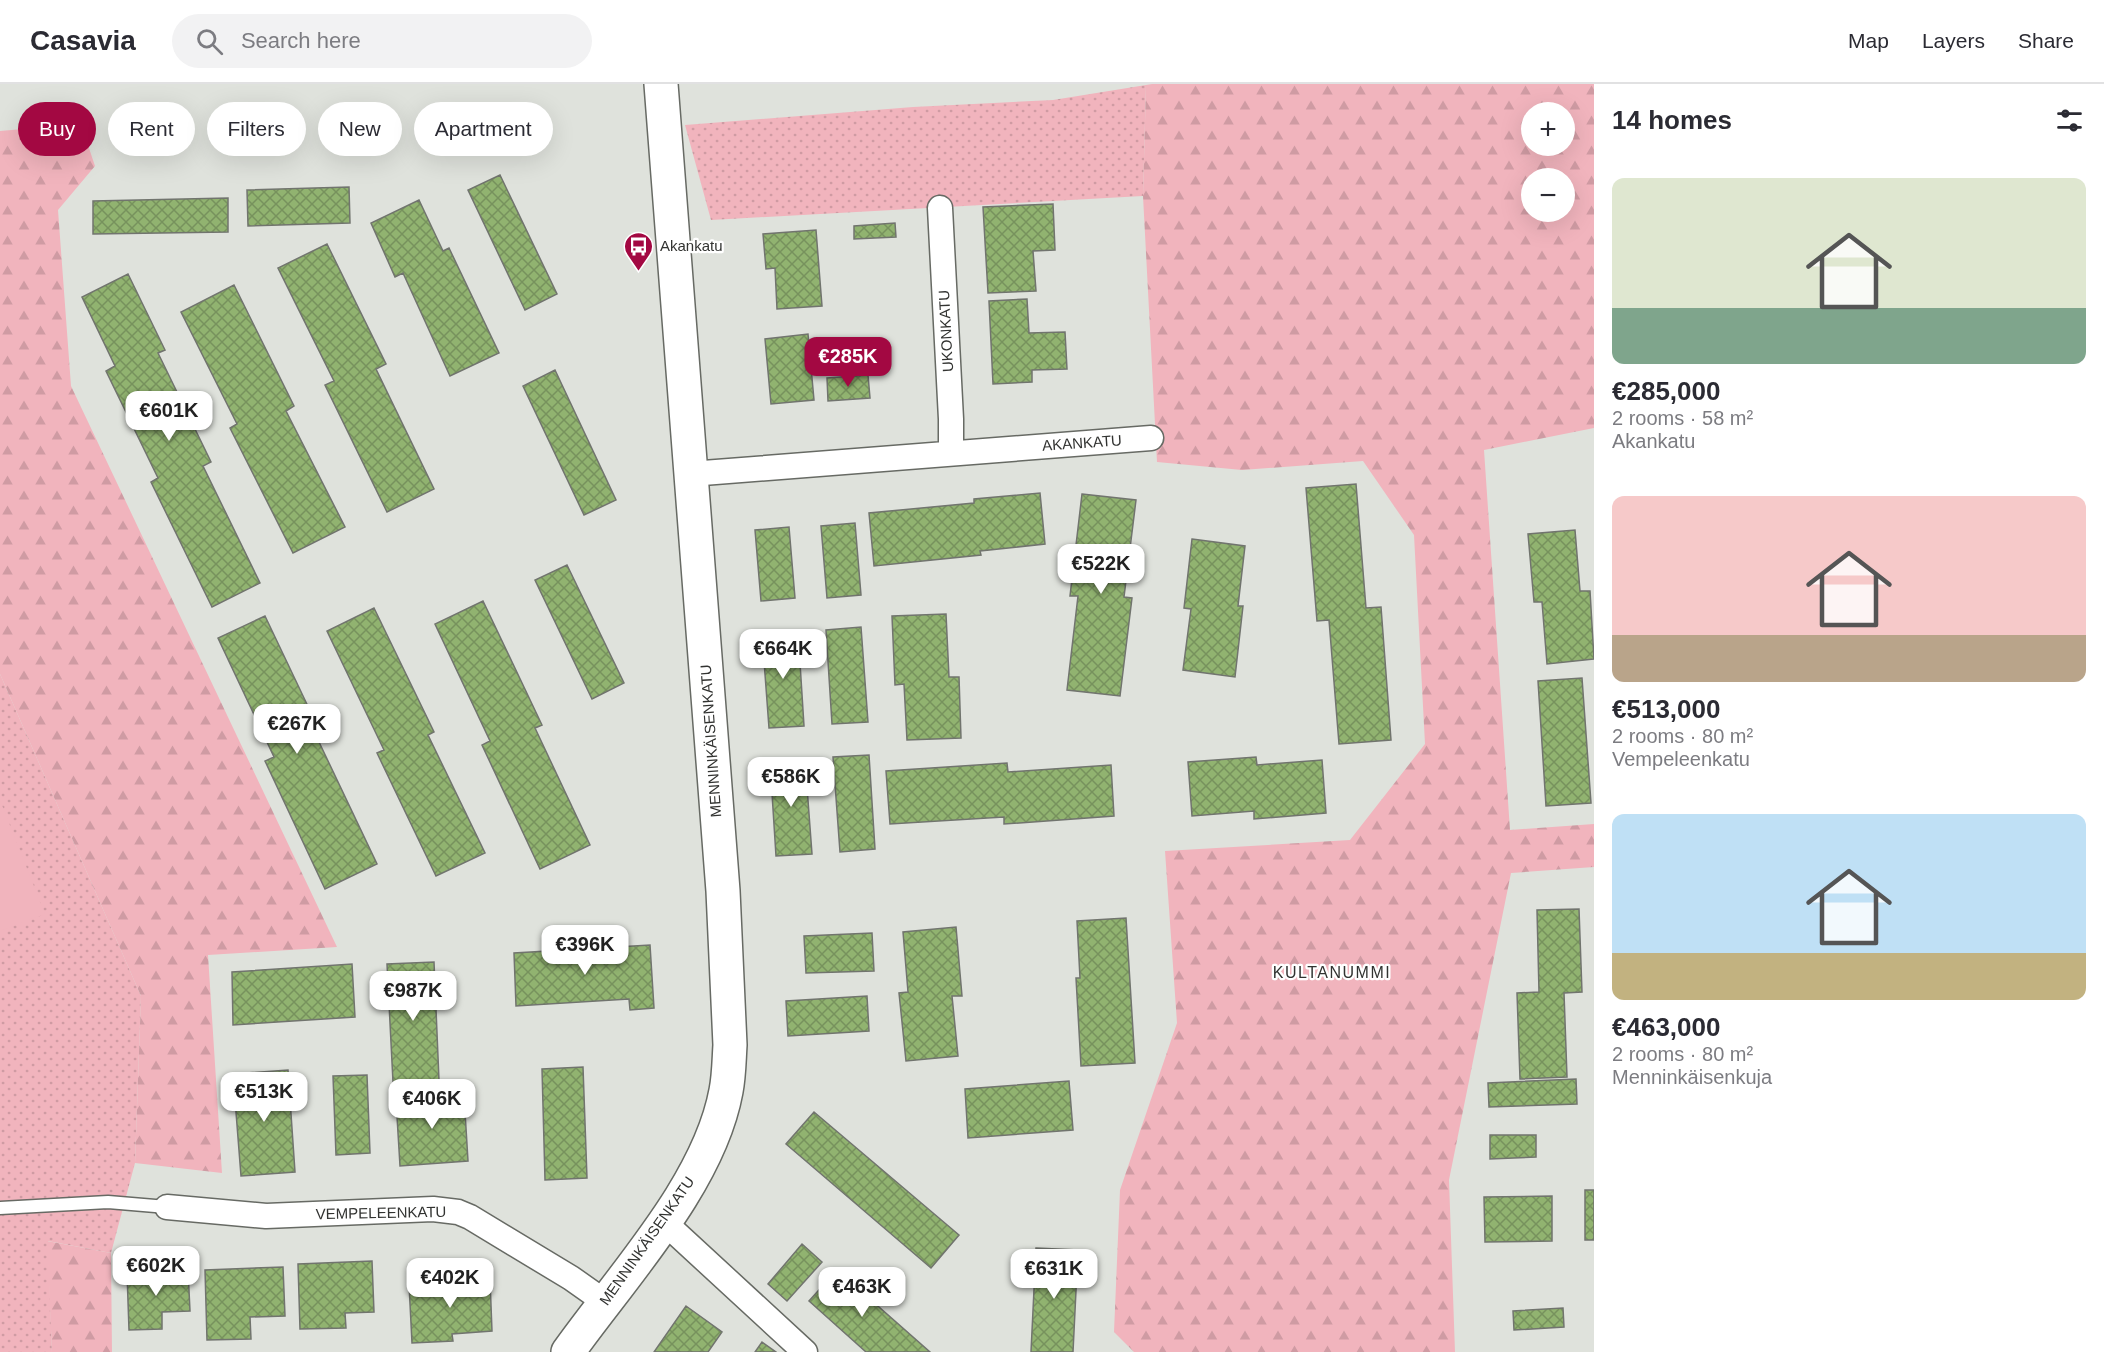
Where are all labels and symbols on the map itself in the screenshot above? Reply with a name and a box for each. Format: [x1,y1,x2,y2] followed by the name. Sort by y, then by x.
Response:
[623,230,655,272] bus stop icon: Akankatu
[660,237,723,254] place label: Akankatu
[935,290,956,373] street label: UKONKATU
[806,337,890,388] pin: €285K
[127,391,211,442] pin: €601K
[1042,431,1122,454] street label: AKANKATU
[1059,544,1143,595] pin: €522K
[741,629,825,680] pin: €664K
[697,664,724,818] street label: MENNINKÄISENKATU
[255,704,339,755] pin: €267K
[749,757,833,808] pin: €586K
[543,925,627,976] pin: €396K
[1273,964,1391,981] district label: KULTANUMMI
[371,971,455,1022] pin: €987K
[222,1072,306,1123] pin: €513K
[390,1079,474,1130] pin: €406K
[596,1173,697,1308] street label: MENNINKÄISENKATU
[316,1203,446,1222] street label: VEMPELEENKATU
[114,1246,198,1297] pin: €602K
[1012,1249,1096,1300] pin: €631K
[408,1258,492,1309] pin: €402K
[820,1267,904,1318] pin: €463K

